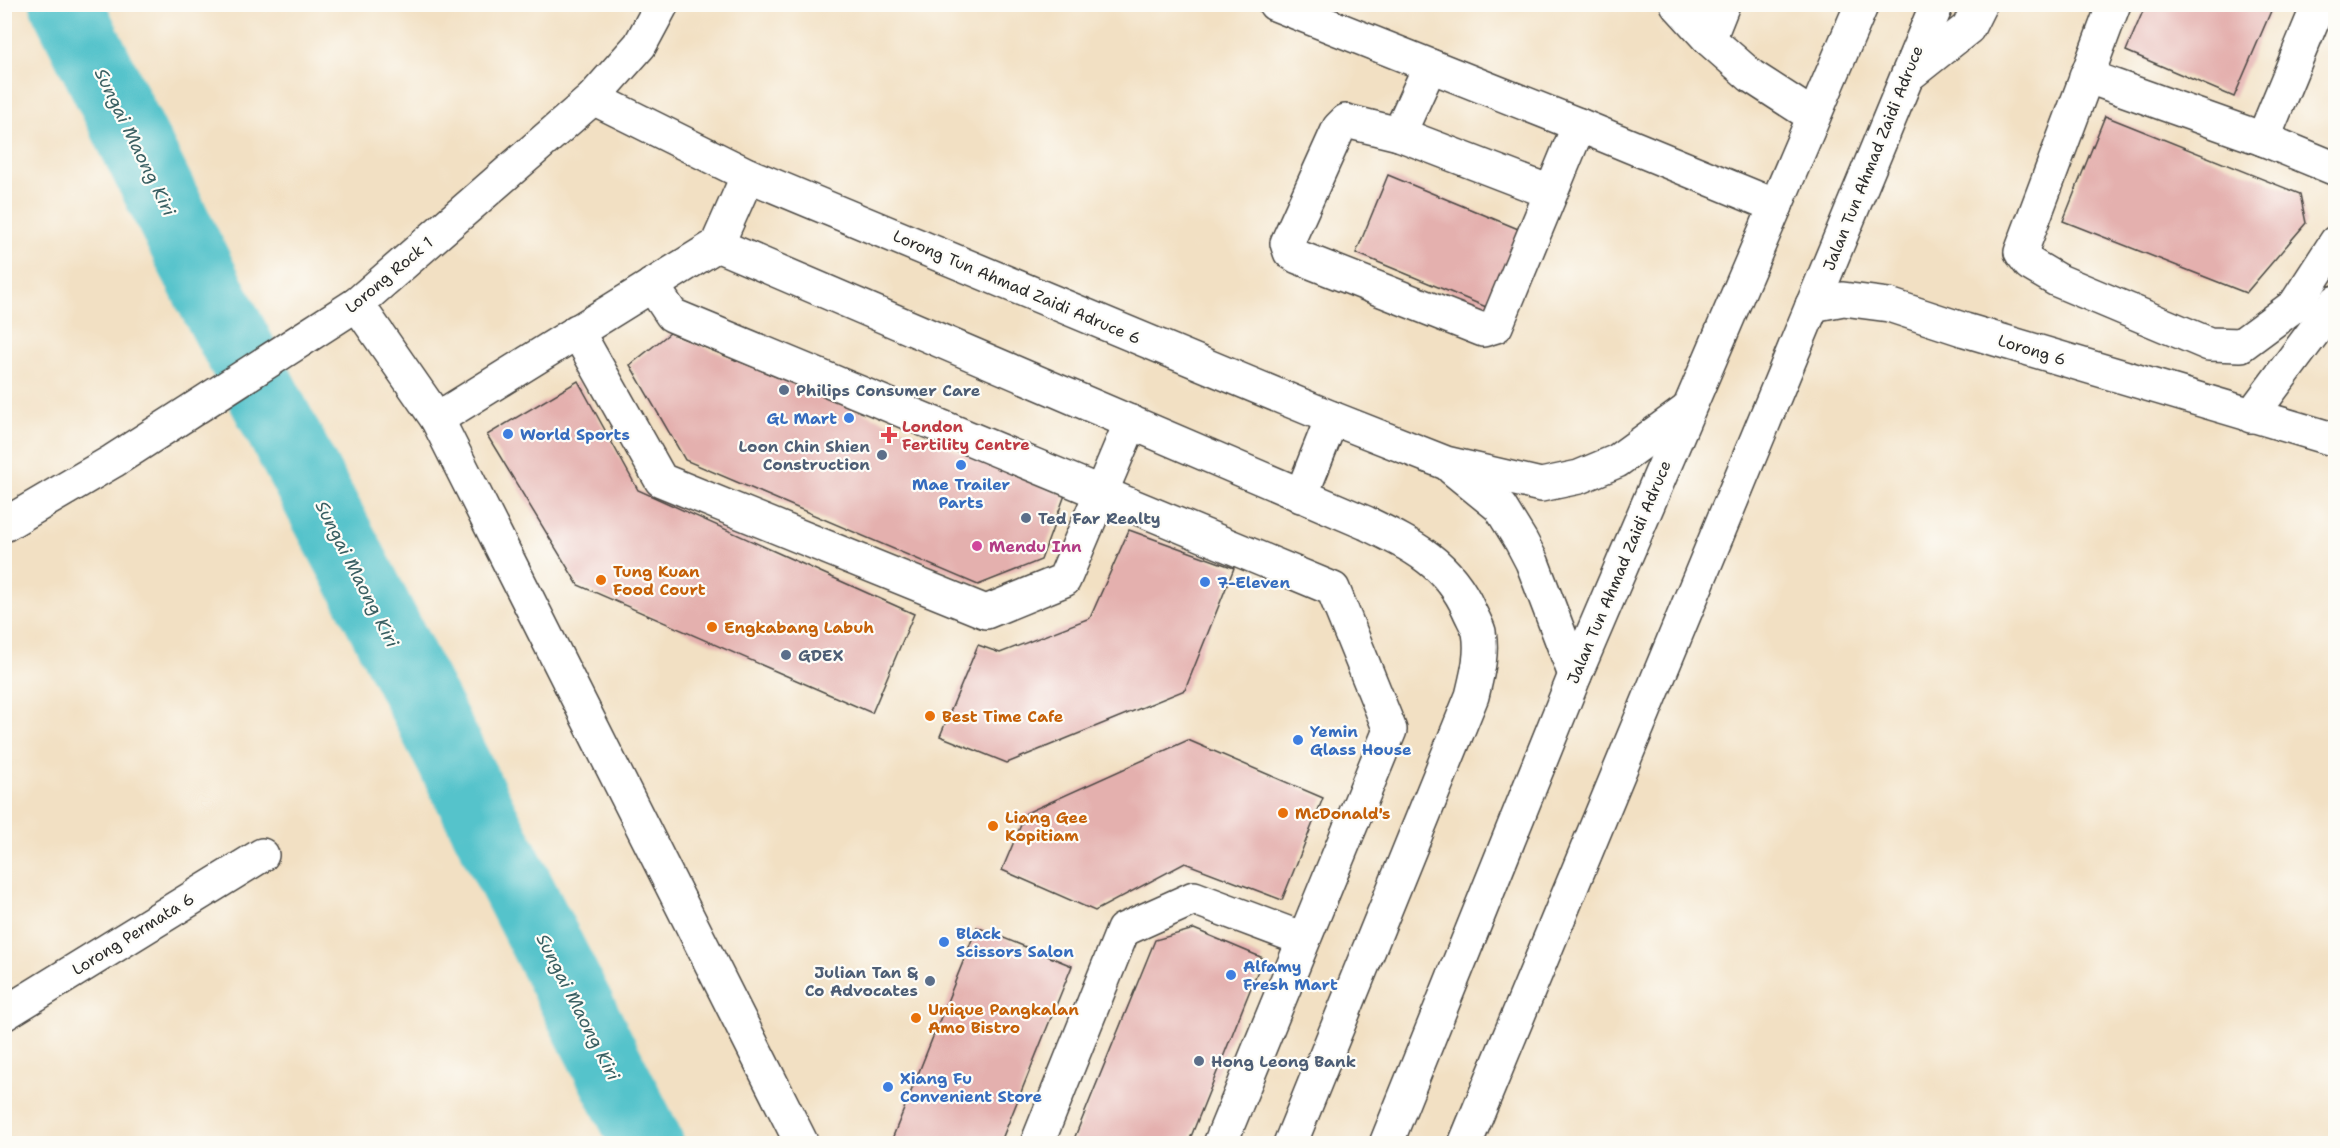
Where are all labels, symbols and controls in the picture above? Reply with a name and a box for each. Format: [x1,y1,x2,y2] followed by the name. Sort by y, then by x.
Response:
[1818,42,1928,274] street label: Jalan Tun Ahmad Zaidi Adruce
[89,64,182,221] water label: Sungai Maong Kiri
[890,225,1144,349] street label: Lorong Tun Ahmad Zaidi Adruce 6
[341,232,437,318] street label: Lorong Rock 1
[1995,330,2069,370] street label: Lorong 6
[796,380,981,401] place label: Philips Consumer Care
[777,383,791,397] marker: Philips Consumer Care
[767,408,837,429] place label: GL Mart
[842,411,856,425] marker: GL Mart
[902,416,1030,455] place label: London Fertility Centre
[520,424,630,445] place label: World Sports
[880,426,898,444] marker: London Fertility Centre
[501,427,515,441] marker: World Sports
[739,436,870,475] place label: Loon Chin Shien Construction
[875,448,889,462] marker: Loon Chin Shien Construction
[1562,457,1676,687] street label: Jalan Tun Ahmad Zaidi Adruce
[954,458,968,472] marker: Mae Trailer Parts
[912,474,1011,513] place label: Mae Trailer Parts
[310,497,405,652] water label: Sungai Maong Kiri
[1038,508,1161,529] place label: Ted Far Realty
[1019,511,1033,525] marker: Ted Far Realty
[989,536,1082,557] place label: Mendu Inn
[970,539,984,553] marker: Mendu Inn
[613,561,706,600] place label: Tung Kuan Food Court
[1217,572,1290,593] place label: 7-Eleven
[594,573,608,587] marker: Tung Kuan Food Court
[1198,575,1212,589] marker: 7-Eleven
[724,617,874,638] place label: Engkabang Labuh
[705,620,719,634] marker: Engkabang Labuh
[798,645,844,666] place label: GDEX
[779,648,793,662] marker: GDEX
[942,706,1064,727] place label: Best Time Cafe
[923,709,937,723] marker: Best Time Cafe
[1310,721,1412,760] place label: Yemin Glass House
[1291,733,1305,747] marker: Yemin Glass House
[1295,803,1391,824] place label: McDonald's
[1276,806,1290,820] marker: McDonald's
[1005,807,1088,846] place label: Liang Gee Kopitiam
[986,819,1000,833] marker: Liang Gee Kopitiam
[68,888,198,980] street label: Lorong Permata 6
[956,923,1074,962] place label: Black Scissors Salon
[531,930,626,1085] water label: Sungai Maong Kiri
[937,935,951,949] marker: Black Scissors Salon
[1243,956,1338,995] place label: Alfamy Fresh Mart
[805,962,918,1001] place label: Julian Tan & Co Advocates
[1224,968,1238,982] marker: Alfamy Fresh Mart
[923,974,937,988] marker: Julian Tan & Co Advocates
[928,999,1079,1038] place label: Unique Pangkalan Amo Bistro
[909,1011,923,1025] marker: Unique Pangkalan Amo Bistro
[1211,1051,1356,1072] place label: Hong Leong Bank
[1192,1054,1206,1068] marker: Hong Leong Bank
[900,1068,1043,1107] place label: Xiang Fu Convenient Store
[881,1080,895,1094] marker: Xiang Fu Convenient Store

